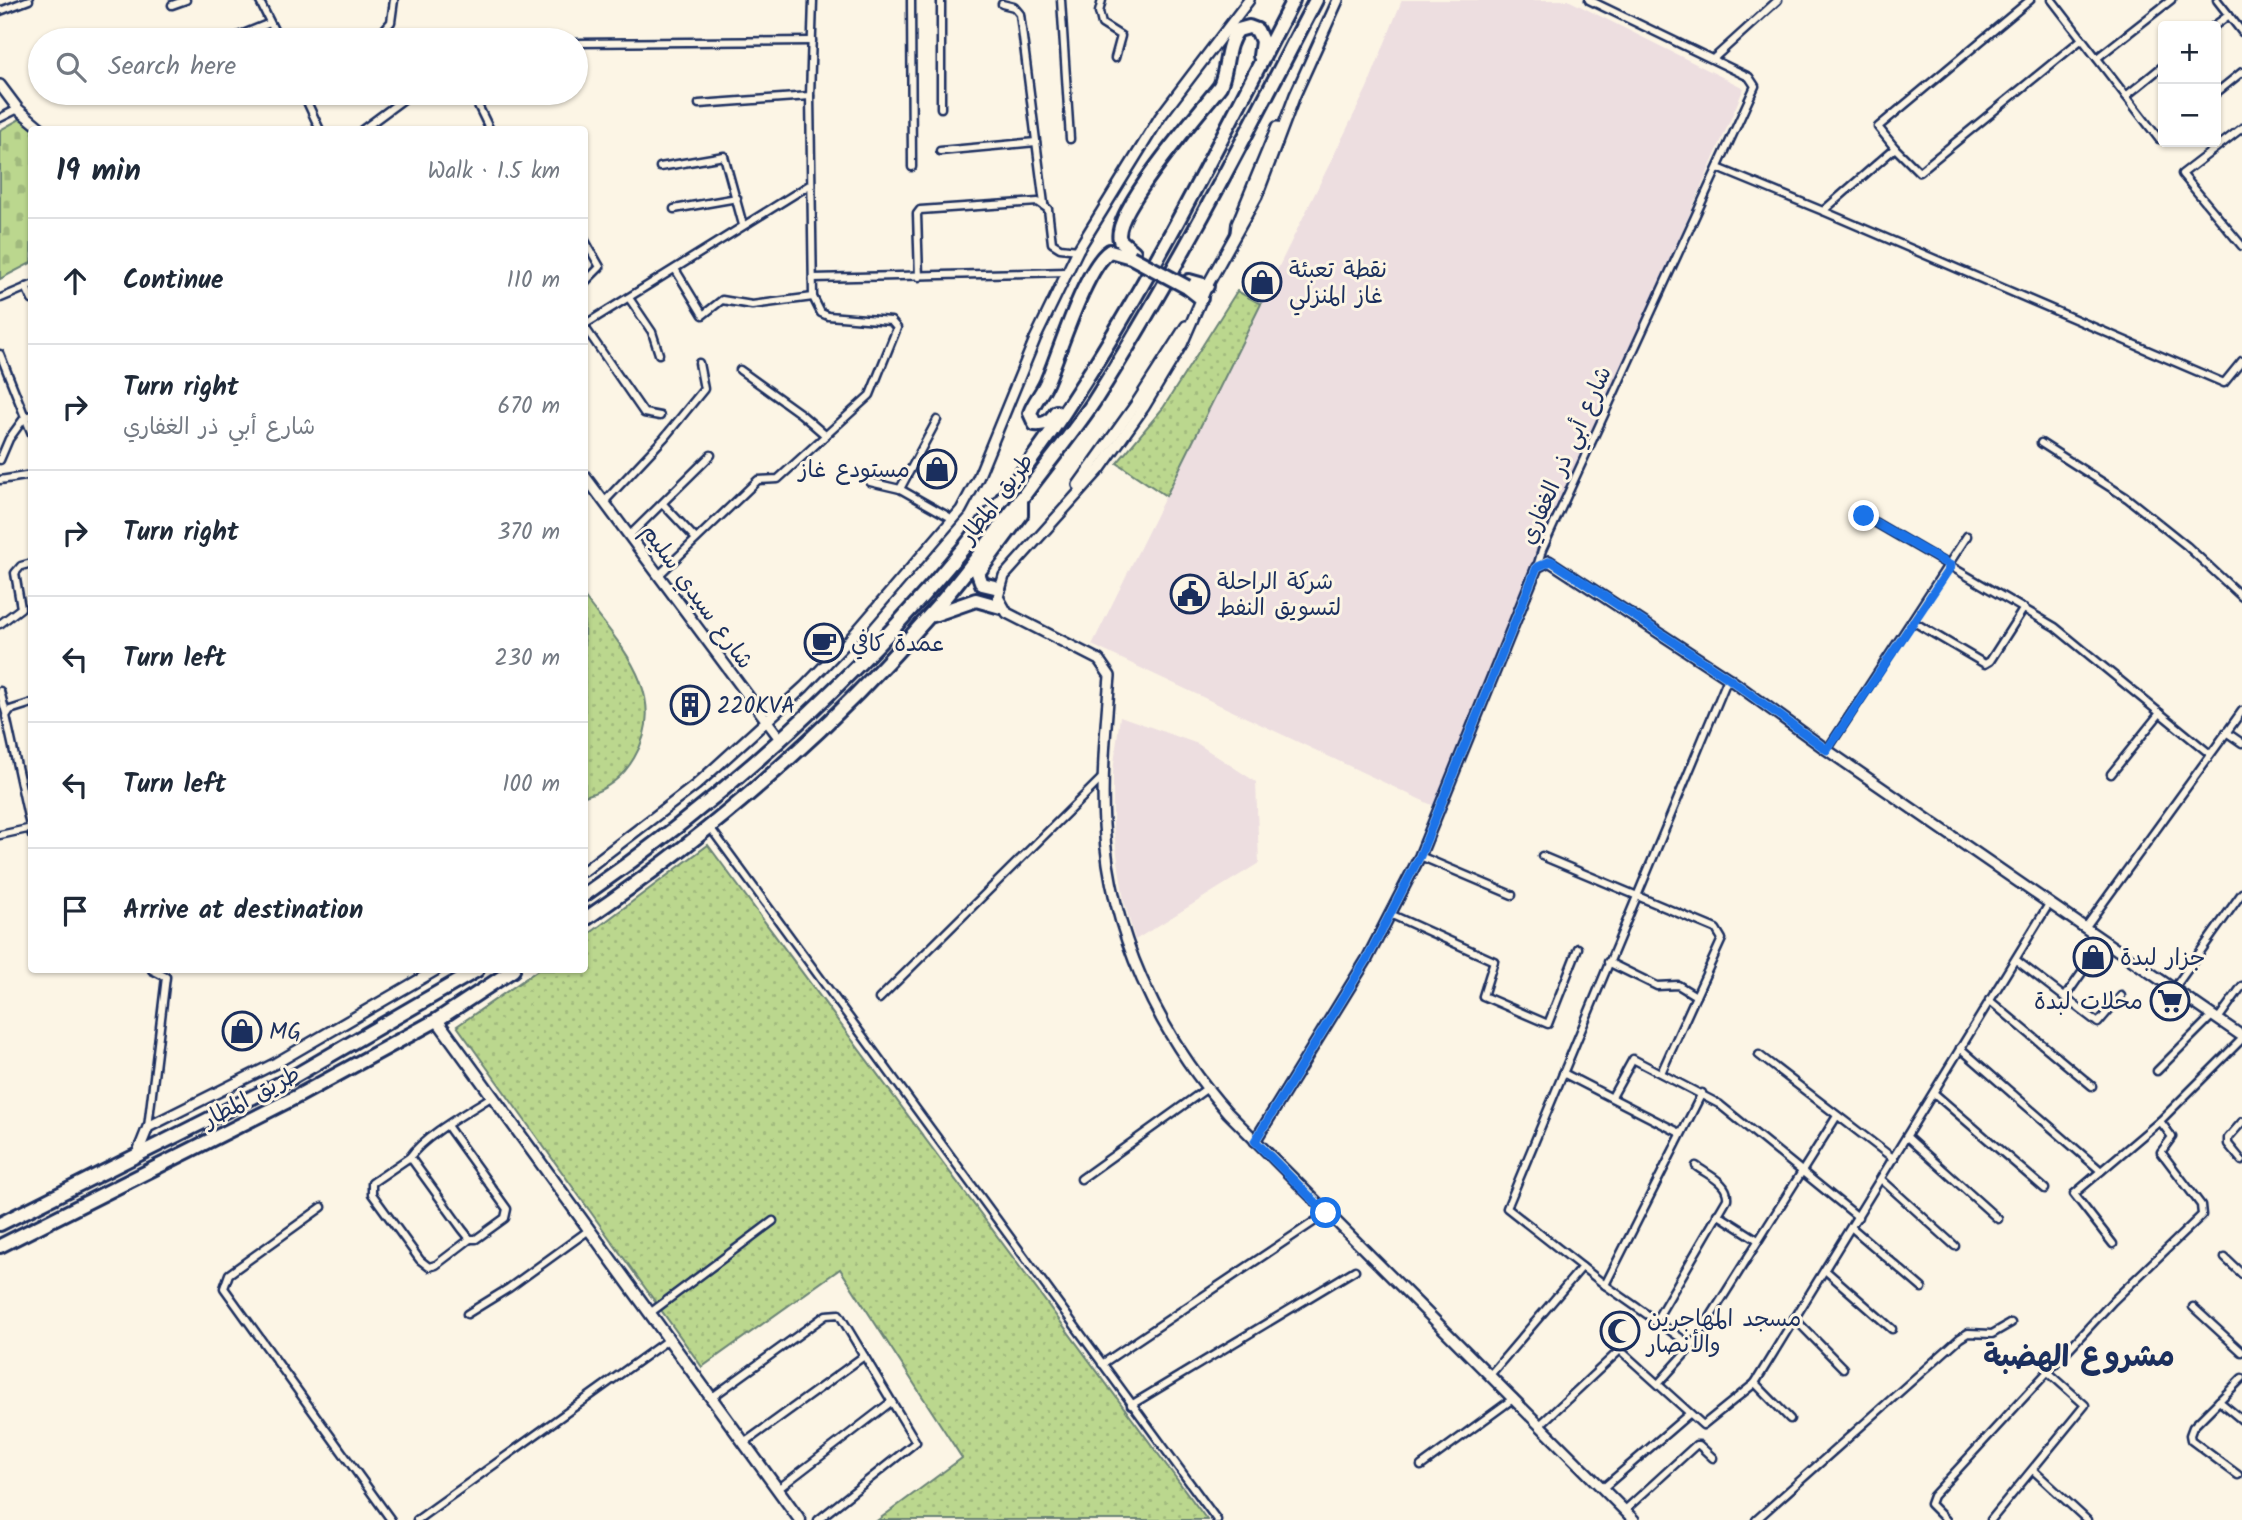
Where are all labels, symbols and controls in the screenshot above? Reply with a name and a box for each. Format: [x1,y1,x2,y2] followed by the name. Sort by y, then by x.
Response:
[2158,21,2221,147] map controls
[2158,21,2221,84] button: +
[28,28,588,105] search box
[108,46,236,88] text: Search here
[52,48,90,86] icon: search
[2158,84,2221,147] button: −
[56,148,141,196] text: 19 min
[428,154,560,190] text: Walk · 1.5 km
[1289,253,1387,316] place label: نقطة تعبئة غاز المنزلي
[123,260,224,302] text: Continue
[1241,261,1283,303] shop icon: نقطة تعبئة غاز المنزلي
[56,262,94,300] icon: ahead
[507,263,560,299] text: 110 m
[1511,361,1623,551] street label: شارع أبي ذر الغفاري
[123,367,239,409] text: Turn right
[56,388,94,426] icon: right
[498,389,560,425] text: 670 m
[123,410,315,446] text: شارع أبي ذر الغفاري
[950,446,1044,554] street label: طريق المطار
[916,448,958,490] shop icon: مستودع غاز
[797,453,910,489] place label: مستودع غاز
[1848,500,1879,531] route end
[123,512,239,554] text: Turn right
[56,514,94,552] icon: right
[497,515,560,551] text: 370 m
[631,517,762,677] street label: شارع سيدي سليم
[1217,565,1341,627] place label: شركة الراحلة لتسويق النفط
[1169,573,1211,615] public building icon: شركة الراحلة لتسويق النفط
[803,622,845,664] cafe icon: عمدة كافي
[851,627,944,663] place label: عمدة كافي
[123,638,226,680] text: Turn left
[56,640,94,678] icon: left
[494,641,560,677] text: 230 m
[669,684,711,726] building icon: 220KVA
[717,689,795,725] place label: 220KVA
[123,764,226,806] text: Turn left
[56,766,94,804] icon: left
[502,767,560,803] text: 100 m
[123,890,363,932] text: Arrive at destination
[56,892,94,930] icon: arrive
[2072,936,2114,978] shop icon: جزار لبدة
[2120,941,2206,977] place label: جزار لبدة
[2149,980,2191,1022] supermarket icon: محلات لبدة
[2034,985,2143,1021] place label: محلات لبدة
[221,1010,263,1052] shop icon: MG
[269,1015,301,1051] place label: MG
[195,1057,307,1139] street label: طريق المطار
[1310,1197,1341,1228] route start
[1645,1302,1801,1364] place label: مسجد المهاجرين والأنصار
[1599,1310,1641,1352] mosque icon: مسجد المهاجرين والأنصار
[1983,1334,2175,1382] district label: مشروع الهضبة

